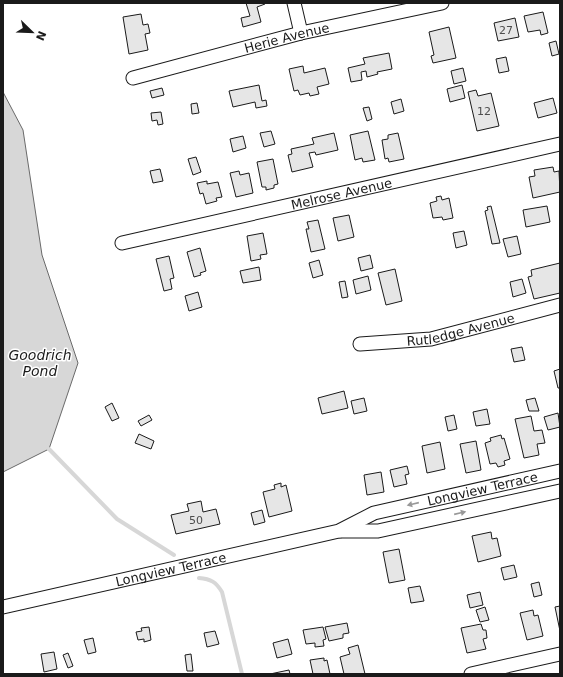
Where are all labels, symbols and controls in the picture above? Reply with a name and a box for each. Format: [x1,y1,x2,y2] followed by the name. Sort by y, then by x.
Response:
[12,12,52,52] north arrow
[243,20,331,55] street label: Herie Avenue
[499,24,513,37] house number: 27
[33,29,49,42] text: N
[477,105,491,118] house number: 12
[290,175,393,212] street label: Melrose Avenue
[406,310,516,348] street label: Rutledge Avenue
[8,347,72,379] water label: Goodrich Pond
[426,469,539,508] street label: Longview Terrace
[407,502,419,508] one-way arrow
[453,510,466,516] one-way arrow
[189,514,203,527] house number: 50
[114,549,228,589] street label: Longview Terrace

